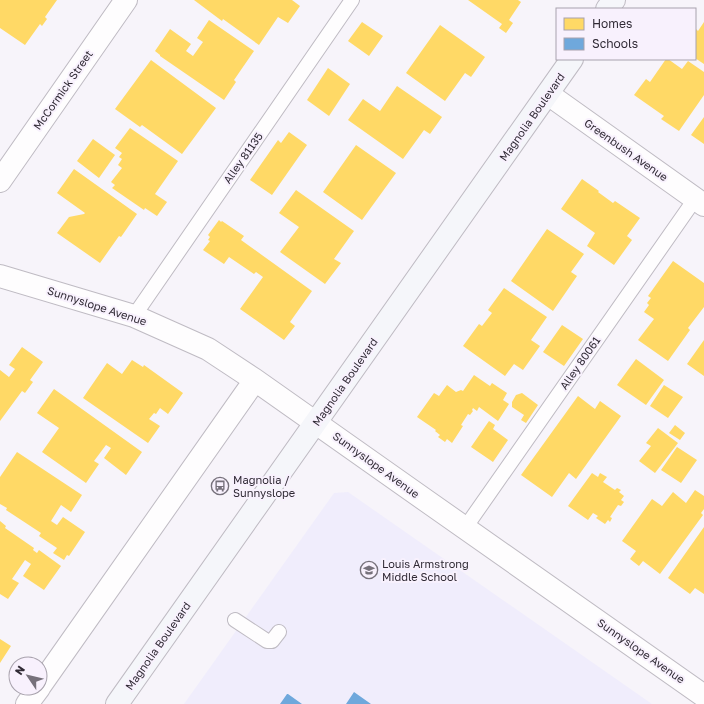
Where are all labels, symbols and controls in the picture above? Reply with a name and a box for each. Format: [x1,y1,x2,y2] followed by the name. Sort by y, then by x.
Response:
[556,8,696,60] legend
[592,16,632,31] text: Homes
[592,36,638,51] text: Schools
[30,47,95,132] street label: McCormick Street
[496,70,567,163] street label: Magnolia Boulevard
[582,116,671,183] street label: Greenbush Avenue
[220,130,265,186] street label: Alley 81135
[46,283,148,328] street label: Sunnyslope Avenue
[557,334,603,392] street label: Alley 80061
[309,335,380,428] street label: Magnolia Boulevard
[331,429,422,500] street label: Sunnyslope Avenue
[233,473,295,499] place label: Magnolia / Sunnyslope
[210,476,230,496] bus stop icon: Magnolia / Sunnyslope
[382,557,469,583] place label: Louis Armstrong Middle School
[359,560,379,580] school or university icon: Louis Armstrong Middle School
[122,599,193,692] street label: Magnolia Boulevard
[595,616,688,686] street label: Sunnyslope Avenue
[8,656,48,696] north arrow
[12,663,27,677] text: N

